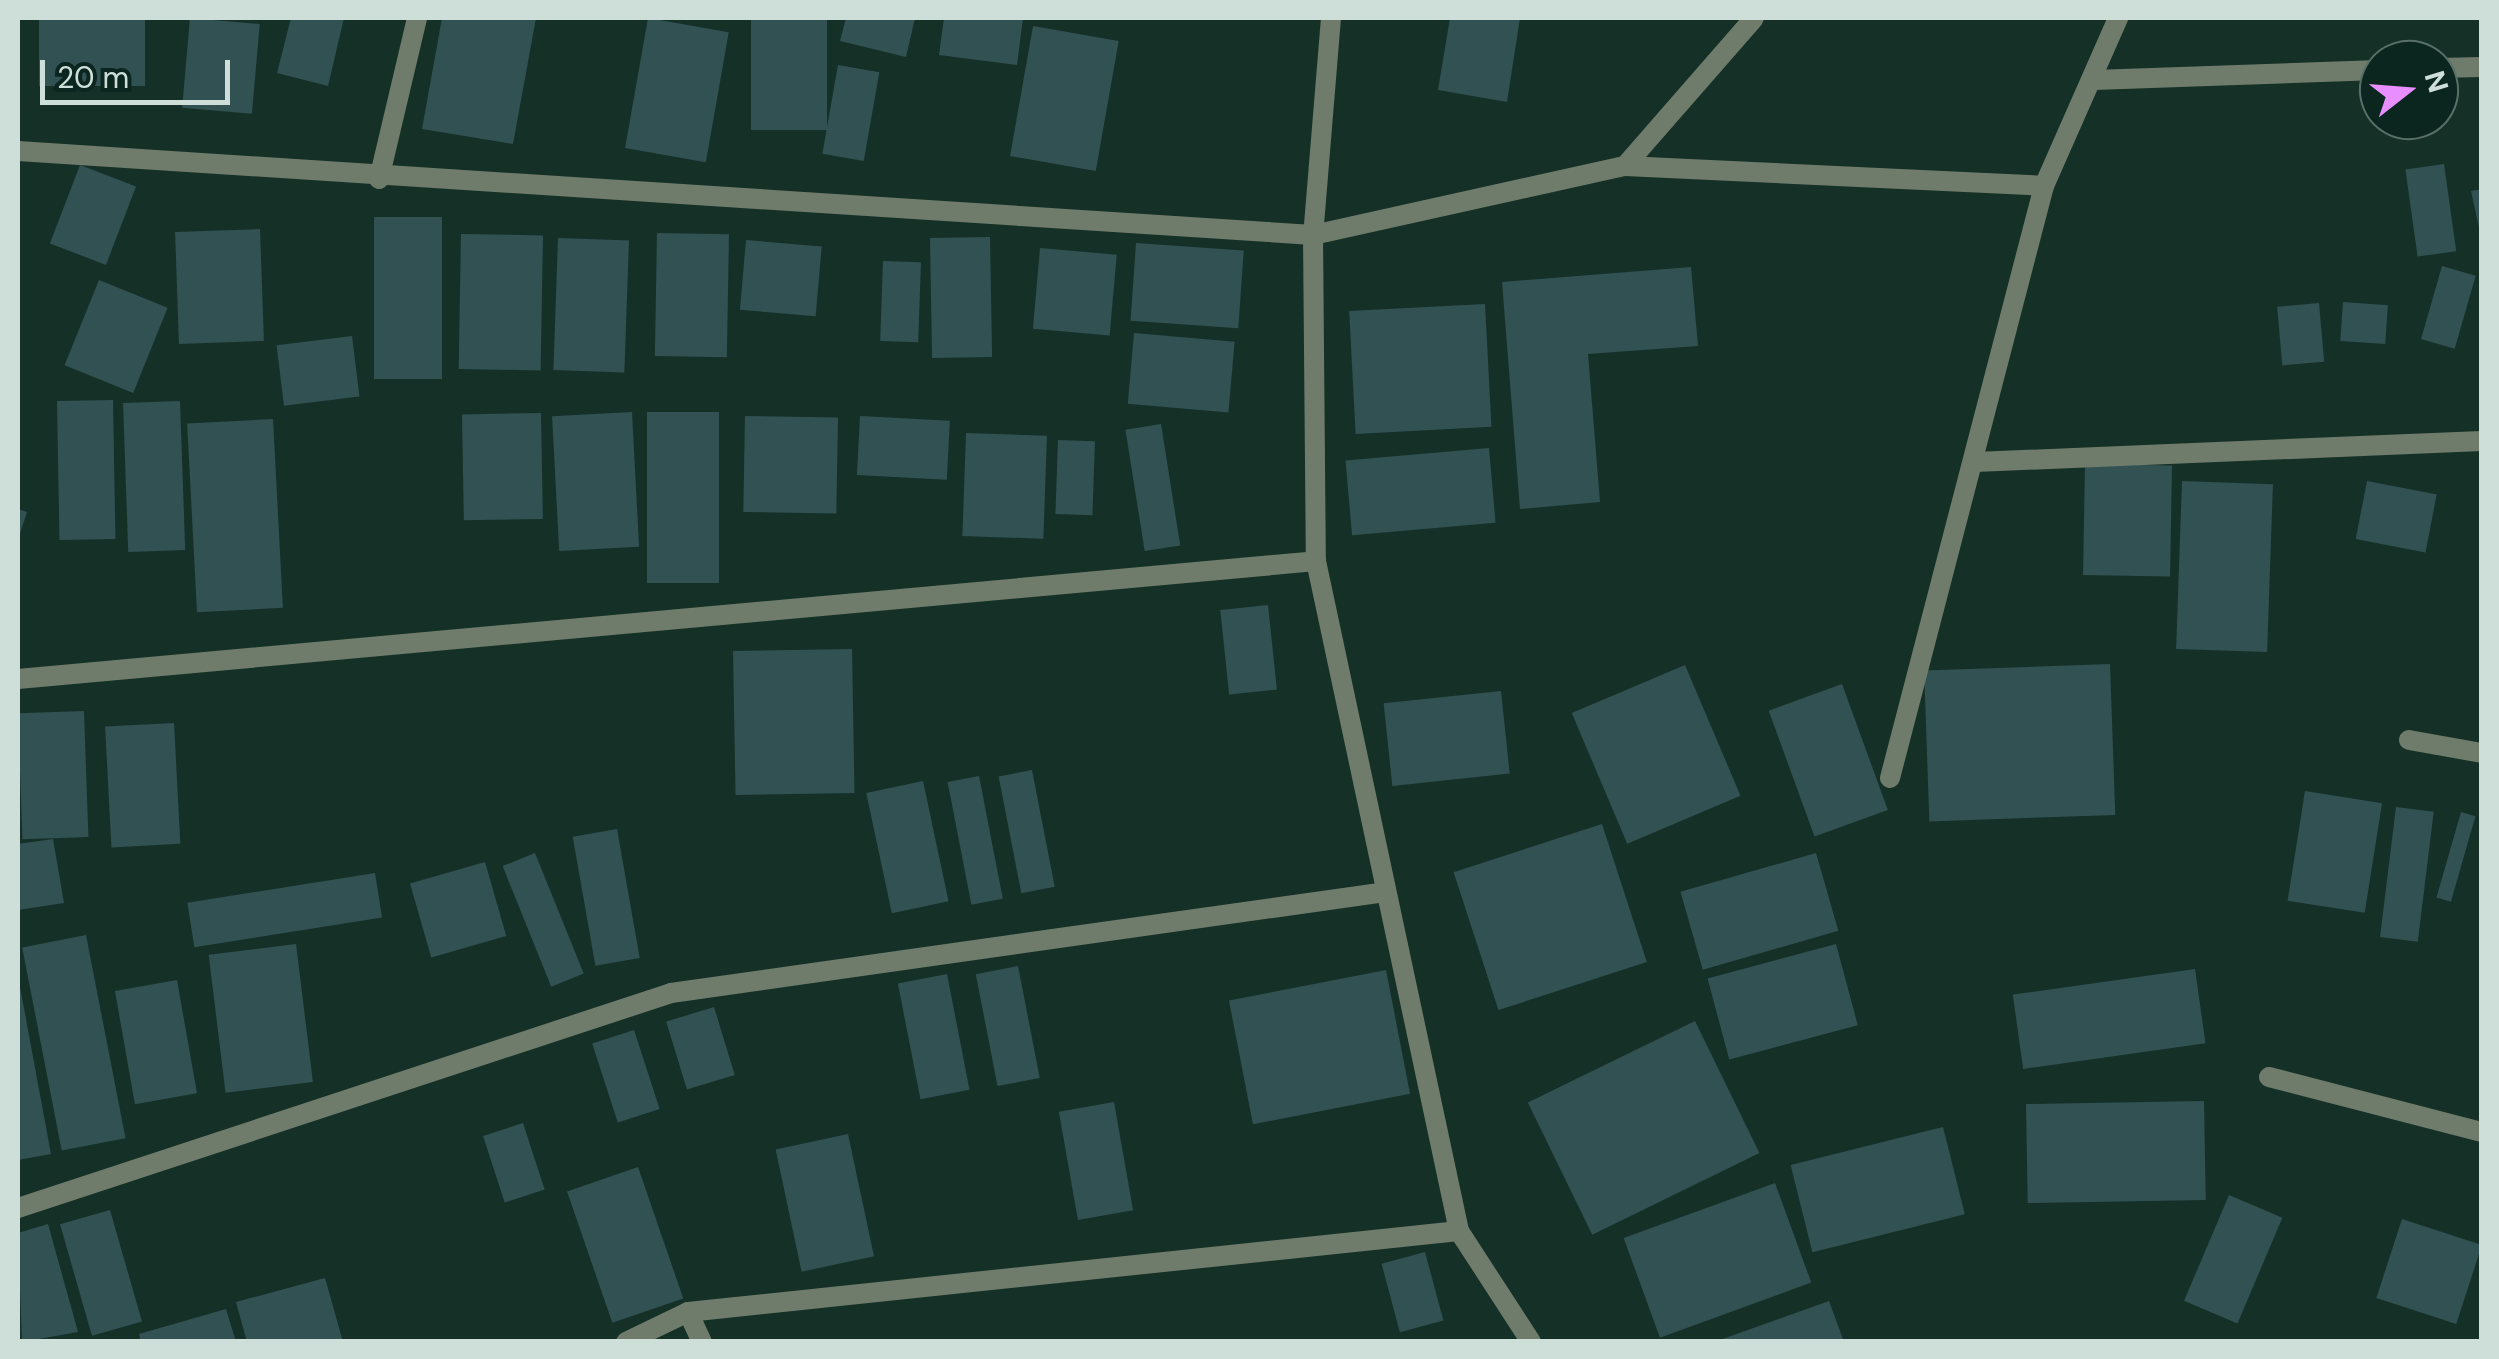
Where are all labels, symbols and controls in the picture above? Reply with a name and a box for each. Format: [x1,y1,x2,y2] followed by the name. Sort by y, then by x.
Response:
[45,40,235,102] scale bar
[2359,40,2459,140] north arrow
[57,58,129,97] text: 20 m
[2416,66,2457,97] text: N

